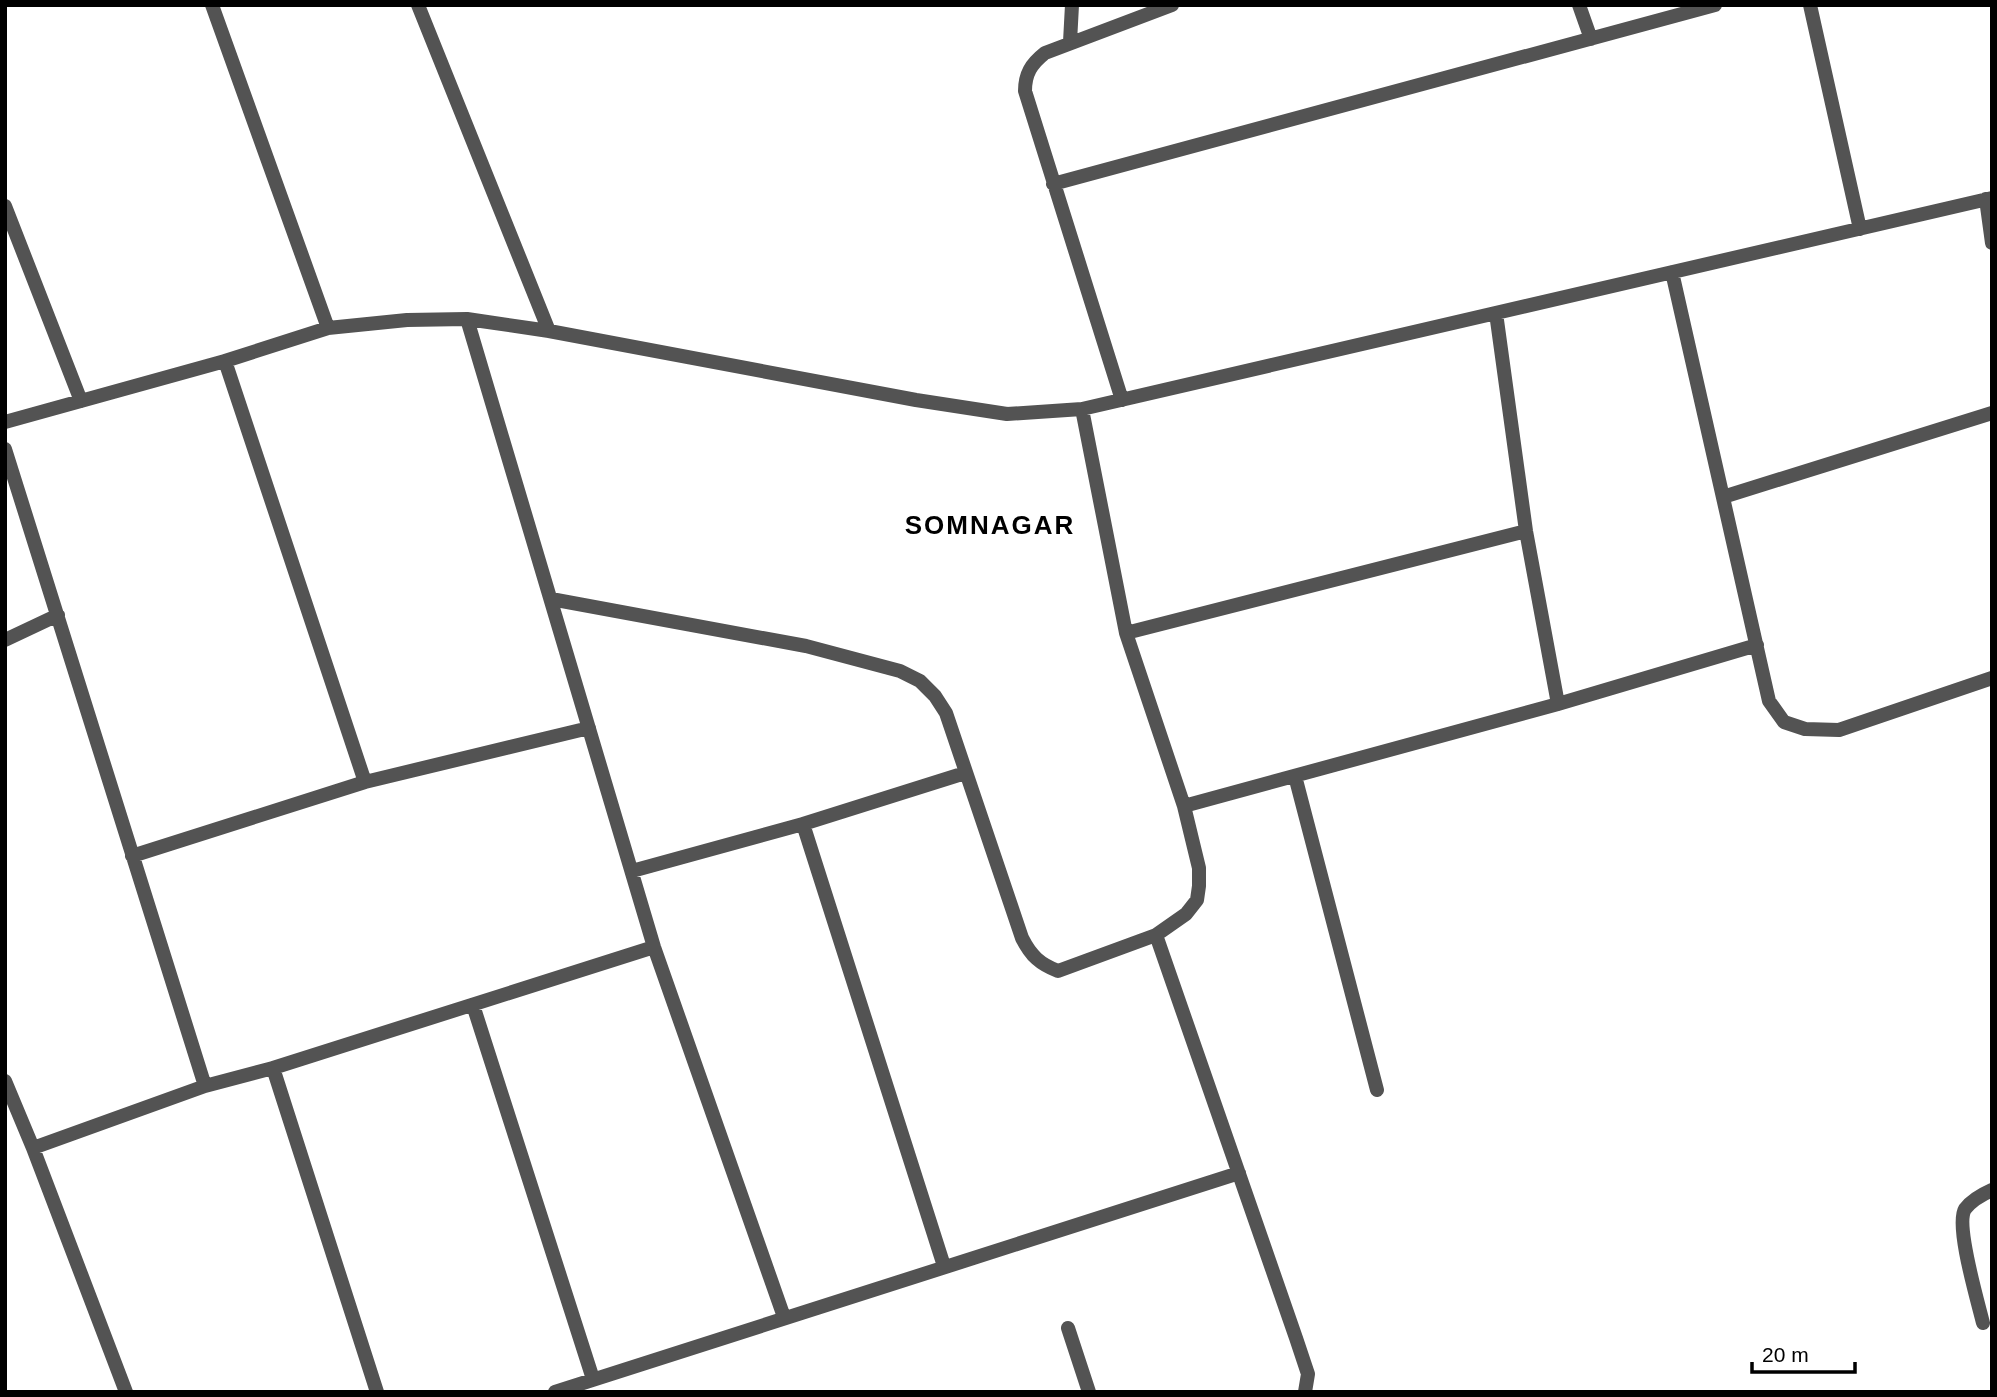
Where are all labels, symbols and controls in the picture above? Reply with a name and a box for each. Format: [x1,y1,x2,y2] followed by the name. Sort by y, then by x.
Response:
[905,510,1075,540] district label: SOMNAGAR
[1752,1330,1855,1374] scale bar
[1762,1343,1809,1366] text: 20 m

